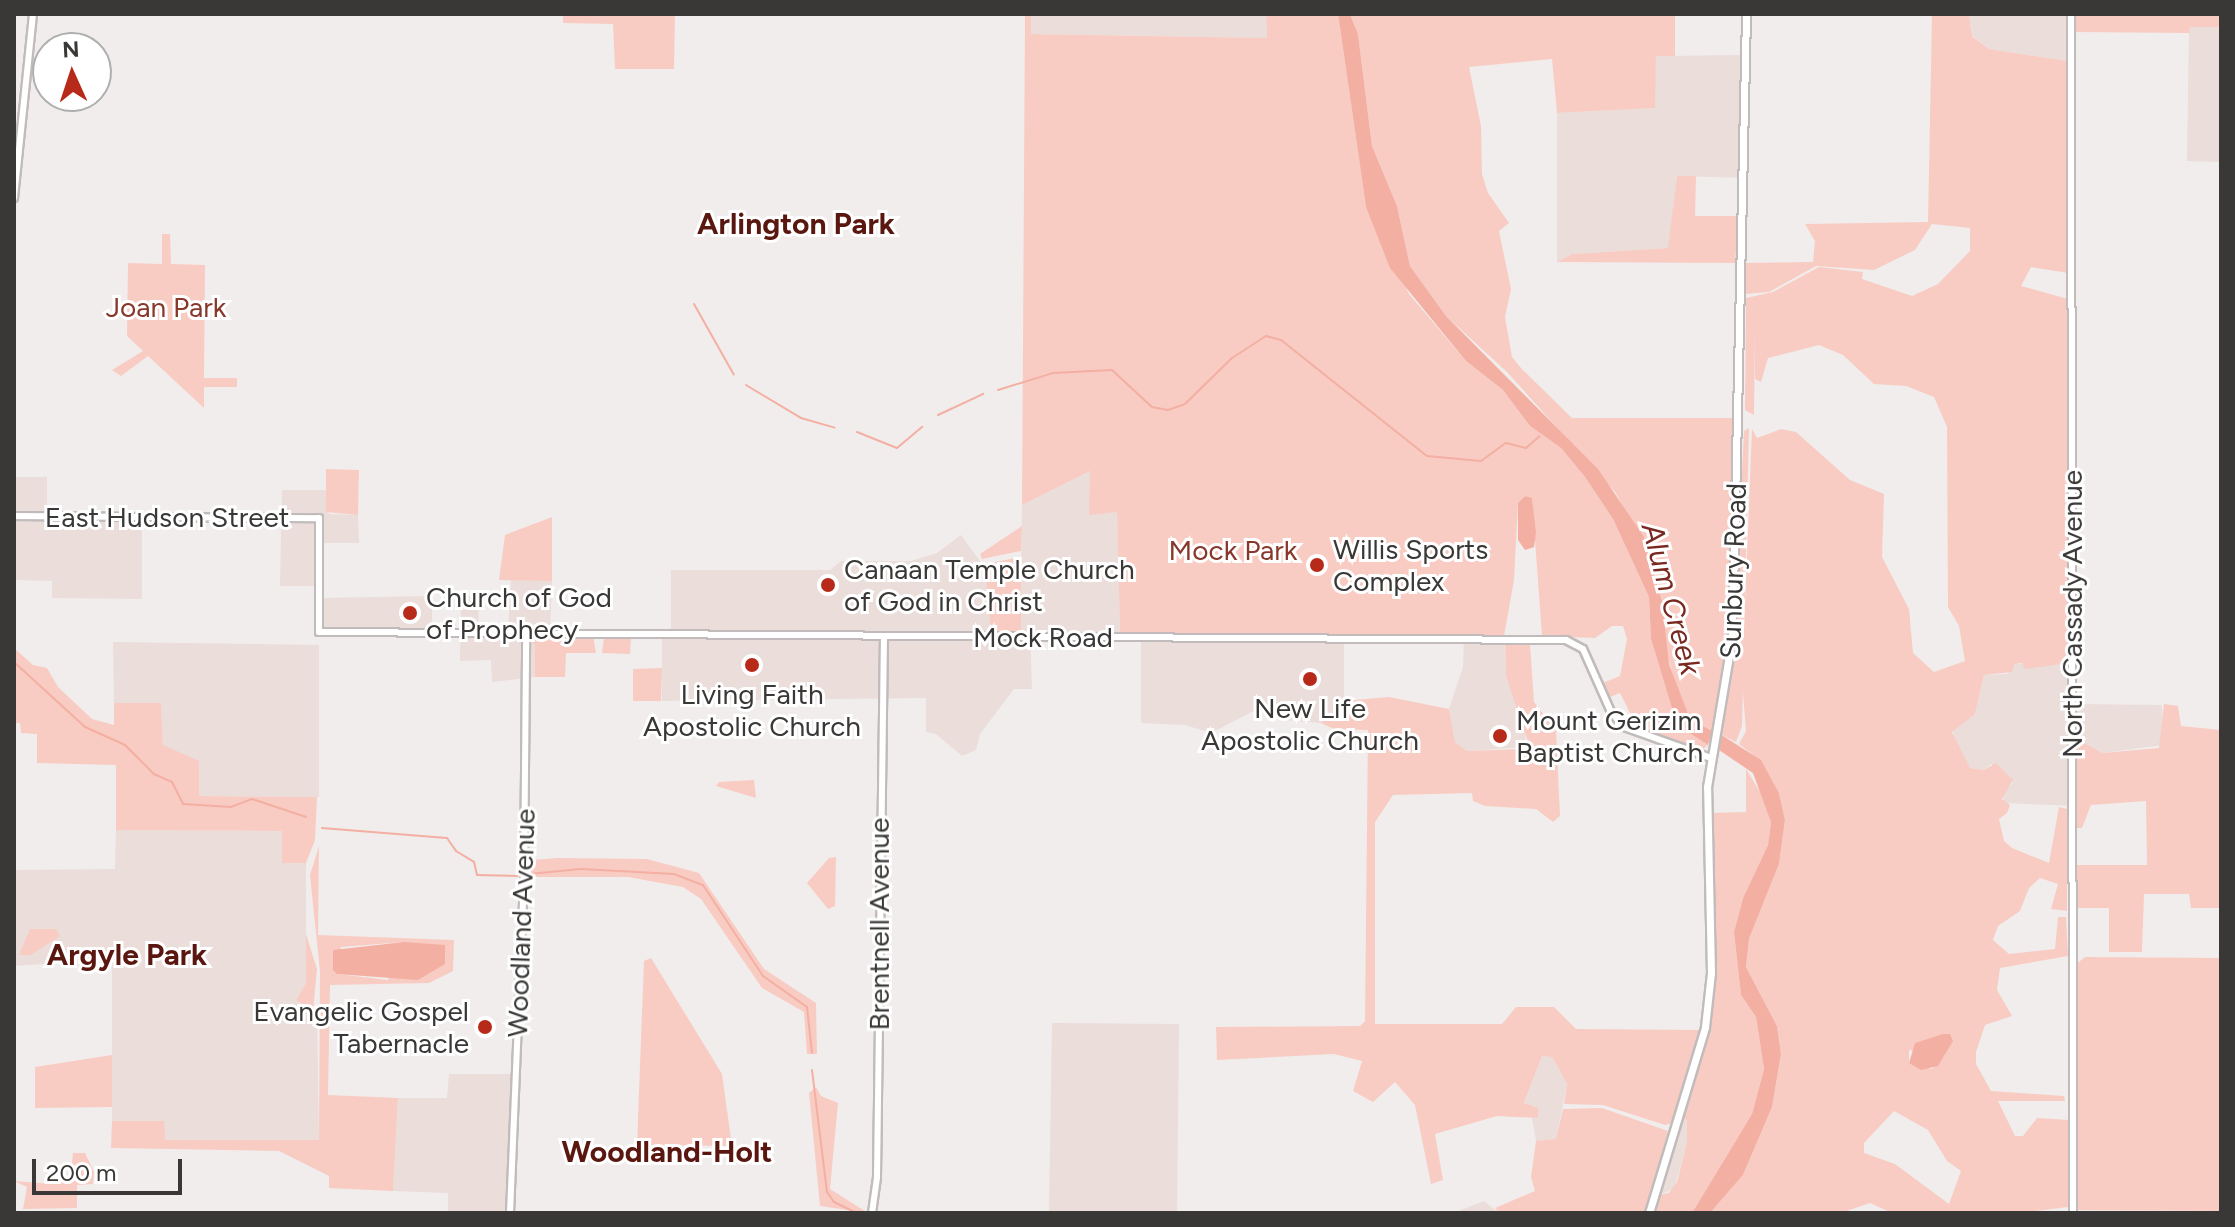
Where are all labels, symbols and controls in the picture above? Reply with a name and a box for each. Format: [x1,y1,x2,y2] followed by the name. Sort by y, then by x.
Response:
[32,32,112,112] north arrow
[62,36,80,63] text: N
[697,206,895,242] district label: Arlington Park
[106,290,226,324] park label: Joan Park
[2055,470,2089,758] street label: North Cassady Avenue
[1713,482,1753,660] street label: Sunbury Road
[45,500,289,534] street label: East Hudson Street
[1633,519,1709,679] water label: Alum Creek
[1333,532,1488,598] place label: Willis Sports Complex
[1169,533,1297,567] park label: Mock Park
[844,552,1135,618] place label: Canaan Temple Church of God in Christ
[1308,556,1326,574] marker: Willis Sports Complex
[819,576,837,594] marker: Canaan Temple Church of God in Christ
[426,580,612,646] place label: Church of God of Prophecy
[401,604,419,622] marker: Church of God of Prophecy
[973,620,1113,654] street label: Mock Road
[743,656,761,674] marker: Living Faith Apostolic Church
[1301,670,1319,688] marker: New Life Apostolic Church
[643,677,861,743] place label: Living Faith Apostolic Church
[1201,691,1419,757] place label: New Life Apostolic Church
[1516,703,1703,769] place label: Mount Gerizim Baptist Church
[1491,727,1509,745] marker: Mount Gerizim Baptist Church
[500,808,542,1038] street label: Woodland Avenue
[862,818,896,1030] street label: Brentnell Avenue
[47,937,207,973] district label: Argyle Park
[253,994,469,1060] place label: Evangelic Gospel Tabernacle
[476,1018,494,1036] marker: Evangelic Gospel Tabernacle
[562,1134,772,1170] district label: Woodland-Holt
[36,1143,186,1193] scale bar
[46,1158,117,1187] text: 200 m

